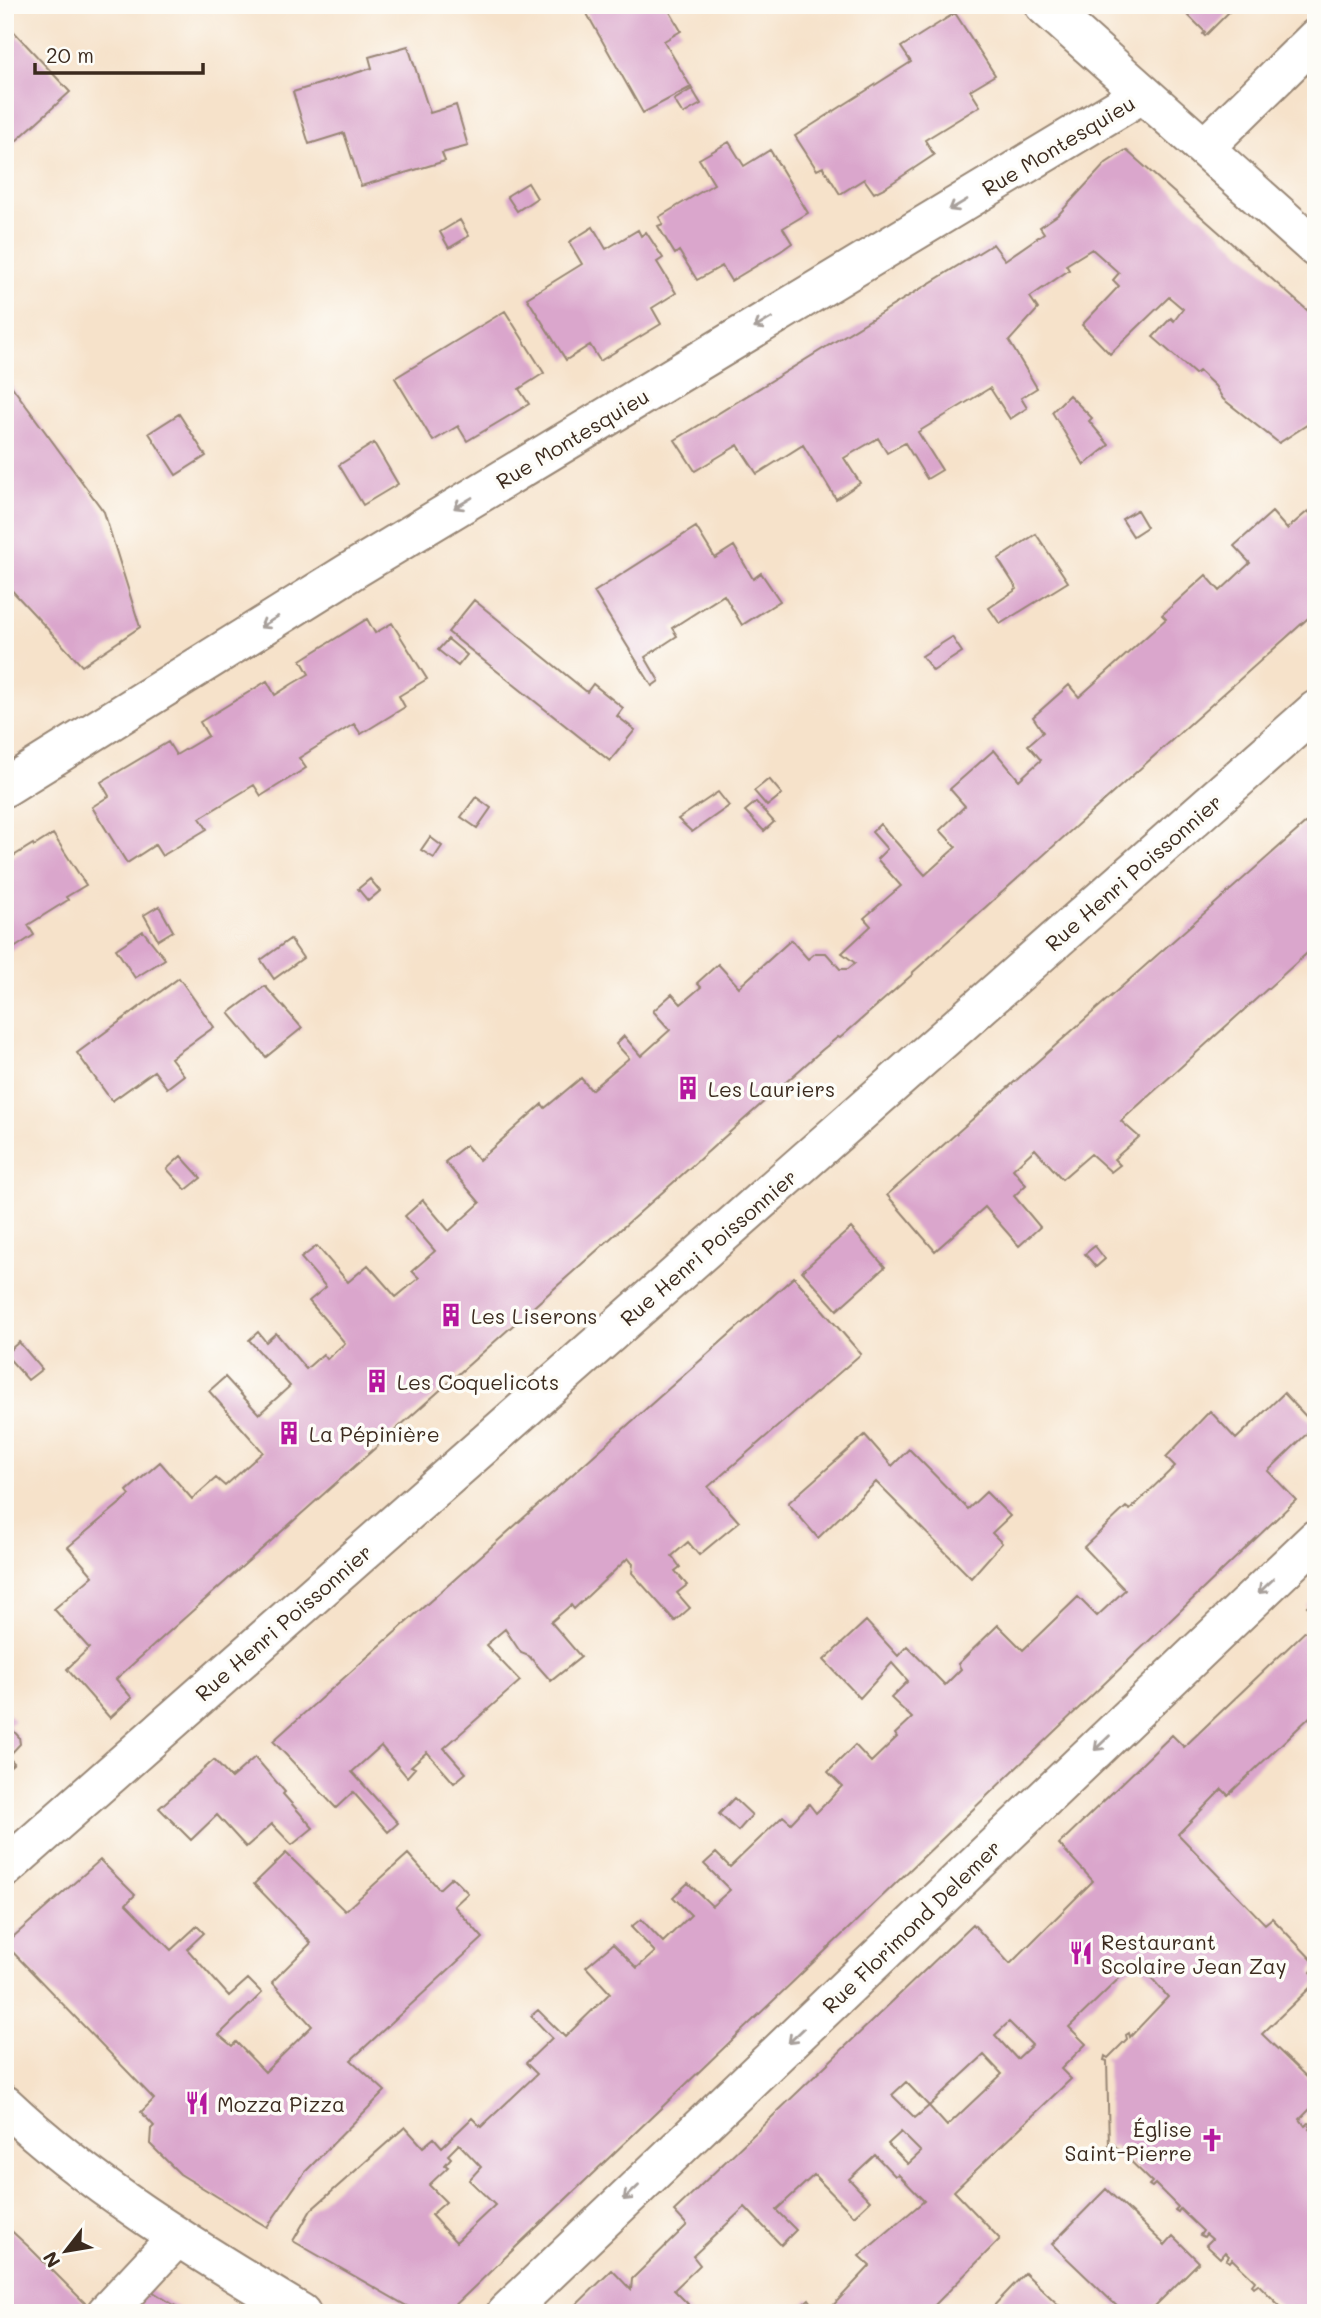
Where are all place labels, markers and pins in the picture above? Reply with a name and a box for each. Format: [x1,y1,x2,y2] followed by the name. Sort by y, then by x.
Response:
[674,1074,702,1102] building icon: Les Lauriers
[708,1075,835,1102] place label: Les Lauriers
[437,1301,465,1329] building icon: Les Liserons
[471,1302,597,1329] place label: Les Liserons
[363,1367,391,1395] building icon: Les Coquelicots
[397,1368,559,1395] place label: Les Coquelicots
[275,1419,303,1447] building icon: La Pépinière
[309,1420,440,1447] place label: La Pépinière
[1101,1928,1287,1979] place label: Restaurant Scolaire Jean Zay
[1067,1939,1095,1967] restaurant icon: Restaurant Scolaire Jean Zay
[183,2089,211,2117] restaurant icon: Mozza Pizza
[217,2090,345,2117] place label: Mozza Pizza
[1065,2115,1192,2166] place label: Église Saint-Pierre
[1198,2126,1226,2154] church icon: Église Saint-Pierre

